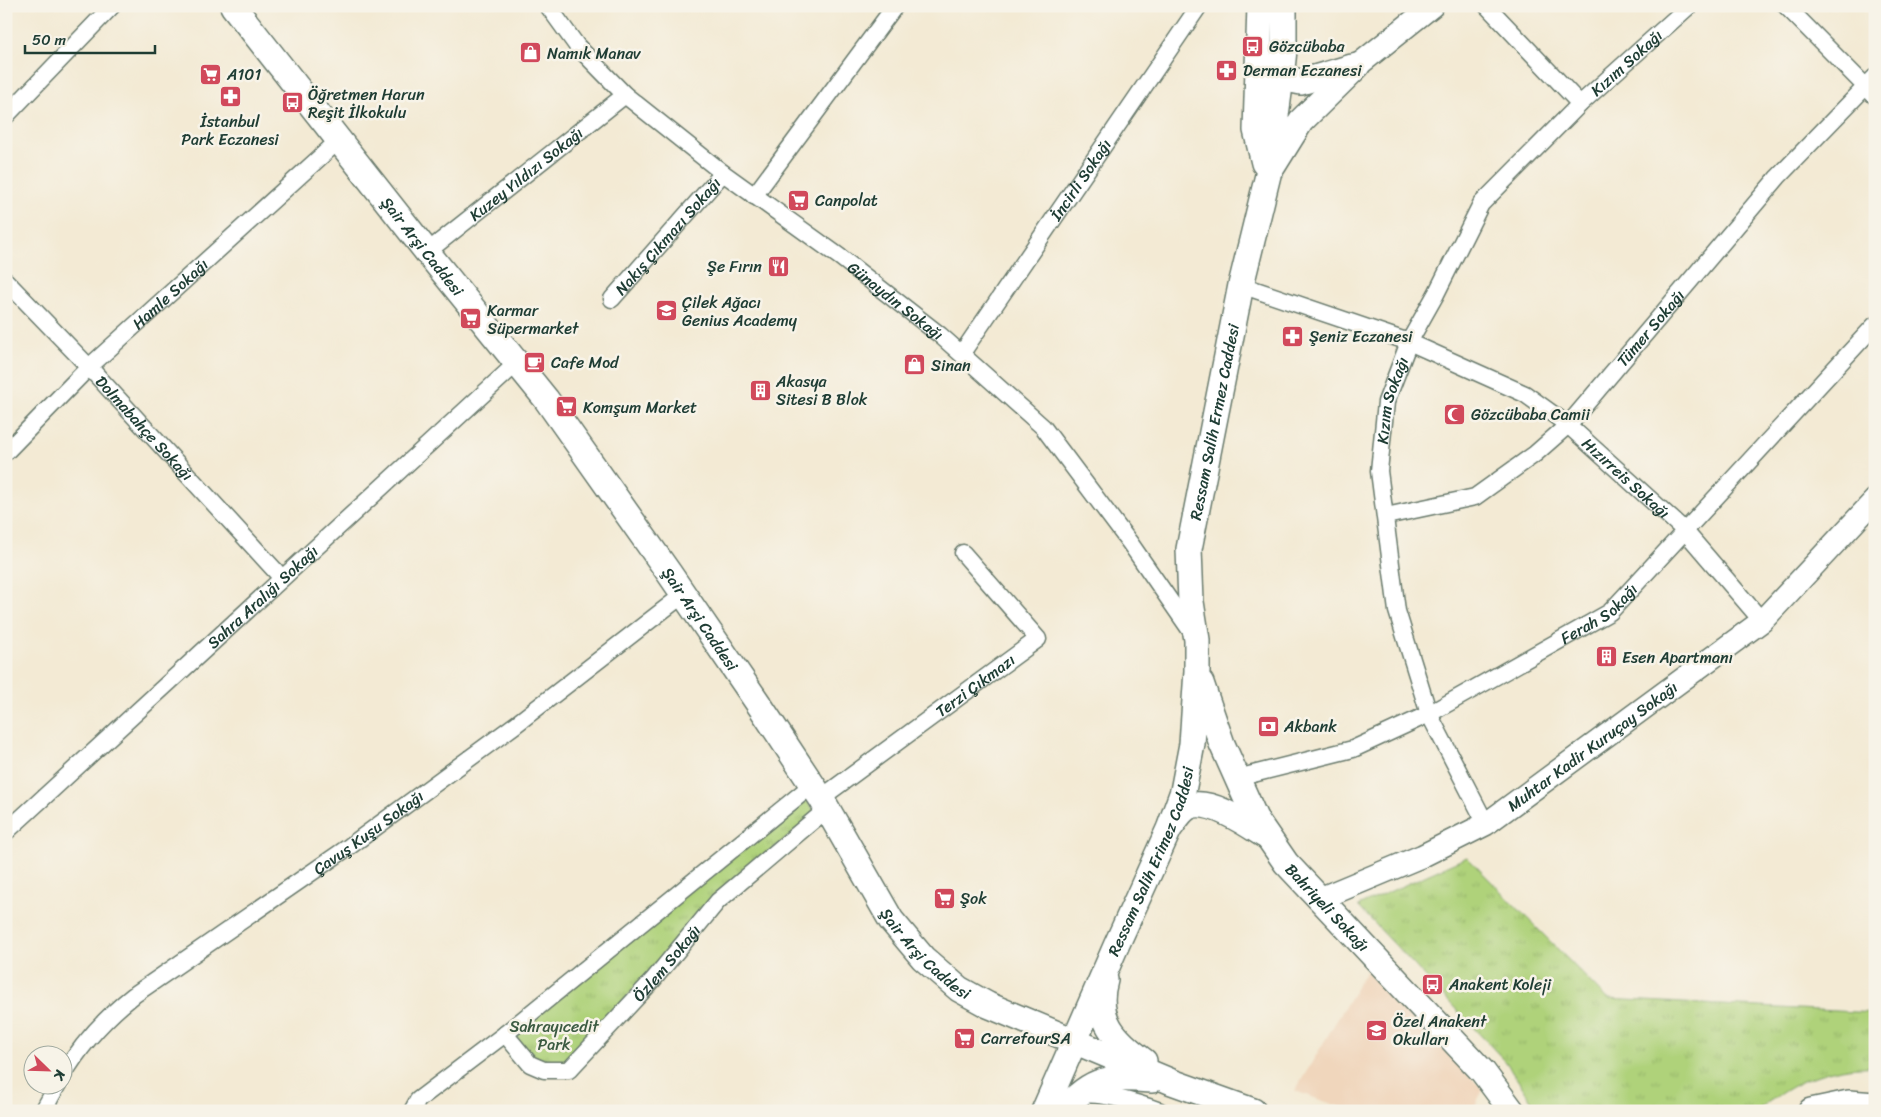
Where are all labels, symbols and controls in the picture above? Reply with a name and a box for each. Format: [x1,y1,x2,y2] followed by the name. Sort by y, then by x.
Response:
[25,22,155,54] scale bar
[1583,22,1670,104] street label: Kızım Sokağı
[32,27,67,53] text: 50 m
[1269,32,1346,61] place label: Gözcübaba
[1241,34,1265,58] bus stop icon: Gözcübaba
[547,39,641,68] place label: Namık Manav
[519,41,543,65] shop icon: Namık Manav
[1243,56,1362,85] place label: Derman Eczanesi
[1215,58,1239,82] pharmacy icon: Derman Eczanesi
[226,60,261,89] place label: A101
[199,62,223,86] supermarket icon: A101
[308,80,425,127] place label: Öğretmen Harun Reşit İlkokulu
[218,85,242,109] pharmacy icon: İstanbul Park Eczanesi
[280,91,304,115] bus stop icon: Öğretmen Harun Reşit İlkokulu
[181,107,279,154] place label: İstanbul Park Eczanesi
[462,119,590,229] street label: Kuzey Yıldızı Sokağı
[1042,133,1119,228] street label: İncirli Sokağı
[607,170,728,302] street label: Nakış Çıkmazı Sokağı
[815,186,878,215] place label: Canpolat
[787,188,811,212] supermarket icon: Canpolat
[373,190,472,303] street label: Şair Arşi Caddesi
[125,251,215,337] street label: Hamle Sokağı
[707,252,762,281] place label: Şe Fırın
[766,254,790,278] restaurant icon: Şe Fırın
[841,254,950,348] street label: Günaydın Sokağı
[1609,283,1692,374] street label: Tümer Sokağı
[682,288,798,335] place label: Çilek Ağacı Genius Academy
[487,296,579,343] place label: Karmar Süpermarket
[654,299,678,323] school or university icon: Çilek Ağacı Genius Academy
[459,307,483,331] supermarket icon: Karmar Süpermarket
[1181,321,1248,523] street label: Ressam Salih Ermez Caddesi
[1309,322,1413,351] place label: Şeniz Eczanesi
[1281,324,1305,348] pharmacy icon: Şeniz Eczanesi
[551,348,620,377] place label: Cafe Mod
[523,350,547,374] cafe icon: Cafe Mod
[931,351,971,380] place label: Sinan
[1368,352,1417,446] street label: Kızım Sokağı
[903,353,927,377] shop icon: Sinan
[775,367,868,414] place label: Akasya Sitesi B Blok
[88,369,201,488] street label: Dolmabahçe Sokağı
[748,378,772,402] building icon: Akasya Sitesi B Blok
[583,393,697,422] place label: Komşum Market
[555,395,579,419] supermarket icon: Komşum Market
[1471,400,1591,429] place label: Gözcübaba Camii
[1443,402,1467,426] mosque icon: Gözcübaba Camii
[1575,430,1677,526] street label: Hızırreis Sokağı
[200,538,325,656] street label: Sahra Aralığı Sokağı
[654,561,746,678] street label: Şair Arşi Caddesi
[1555,576,1645,652] street label: Ferah Sokağı
[1622,643,1733,672] place label: Esen Apartmanı
[1594,645,1618,669] building icon: Esen Apartmanı
[929,646,1022,725] street label: Terzi Çıkmazı
[1501,673,1684,819] street label: Muhtar Kadir Kuruçay Sokağı
[1283,712,1337,741] place label: Akbank
[1256,714,1280,738] bank icon: Akbank
[1099,763,1203,961] street label: Ressam Salih Erimez Caddesi
[307,782,430,883] street label: Çavuş Kuşu Sokağı
[1278,856,1377,959] street label: Bahriyeli Sokağı
[960,884,987,913] place label: Şok
[932,886,956,910] supermarket icon: Şok
[872,902,977,1008] street label: Şair Arşi Caddesi
[625,918,708,1009] street label: Özlem Sokağı
[1448,970,1552,999] place label: Anakent Koleji
[1421,972,1445,996] bus stop icon: Anakent Koleji
[1393,1007,1487,1054] place label: Özel Anakent Okulları
[509,1012,599,1059] park label: Sahrayıcedit Park
[1365,1018,1389,1042] school or university icon: Özel Anakent Okulları
[981,1024,1071,1053] place label: CarrefourSA
[953,1026,977,1050] supermarket icon: CarrefourSA
[22,1044,72,1094] north arrow
[46,1065,73,1085] text: K

